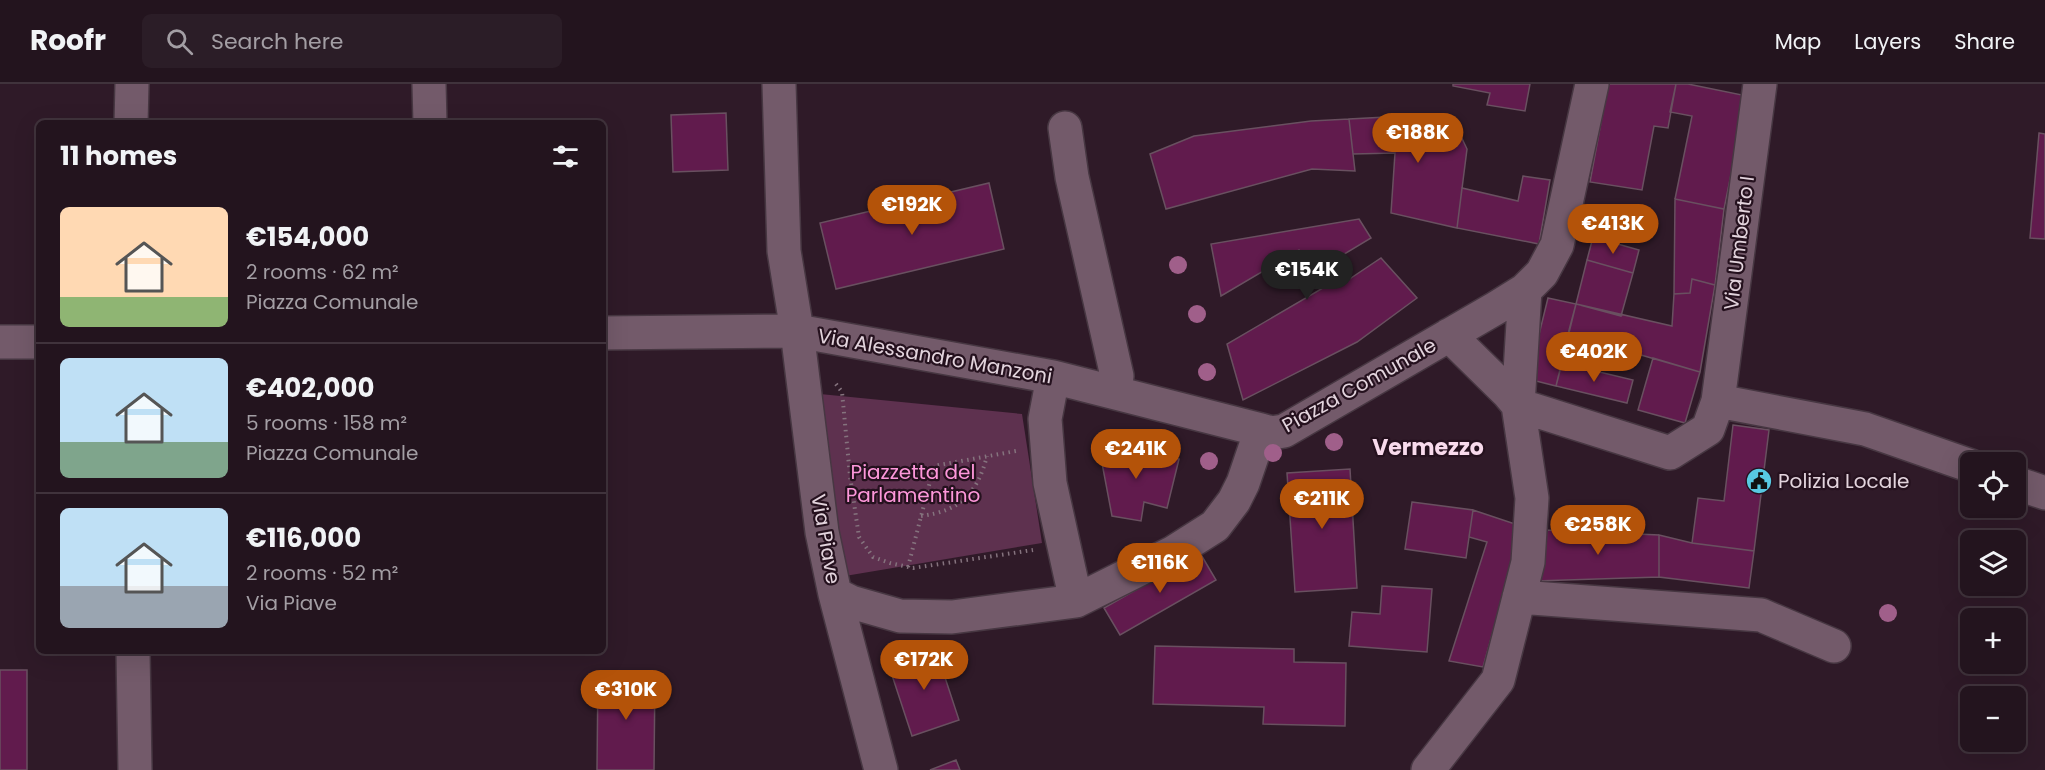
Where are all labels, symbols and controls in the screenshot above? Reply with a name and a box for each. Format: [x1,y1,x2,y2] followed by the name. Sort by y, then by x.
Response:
[142,14,562,68] search box
[30,21,106,60] text: Roofr
[163,25,196,58] icon: search
[211,26,344,57] text: Search here
[1775,27,1821,56] text: Map
[1854,27,1921,56] text: Layers
[1954,27,2015,56] text: Share
[1376,113,1460,164] pin: €188K
[1386,118,1450,146] text: €188K
[60,138,177,174] text: 11 homes
[549,140,582,173] icon: filters
[1717,174,1761,312] street label: Via Umberto I
[870,185,954,236] pin: €192K
[881,190,943,218] text: €192K
[1571,204,1655,255] pin: €413K
[1581,209,1645,237] text: €413K
[246,219,369,255] text: €154,000
[108,231,180,303] icon: home
[1265,250,1349,301] pin: €154K
[1275,255,1339,283] text: €154K
[246,258,399,286] text: 2 rooms · 62 m²
[246,288,418,316] text: Piazza Comunale
[816,322,1054,390] street label: Via Alessandro Manzoni
[1277,331,1441,439] street label: Piazza Comunale
[1552,332,1636,383] pin: €402K
[1560,337,1628,365] text: €402K
[246,370,374,406] text: €402,000
[108,382,180,454] icon: home
[246,409,407,437] text: 5 rooms · 158 m²
[1094,429,1178,480] pin: €241K
[1372,432,1484,463] district label: Vermezzo
[1105,434,1167,462] text: €241K
[246,439,418,467] text: Piazza Comunale
[1960,452,2026,752] map controls
[1960,452,2026,518] button: locate
[846,458,980,509] park label: Piazzetta del Parlamentino
[1744,466,1774,496] public building icon: Polizia Locale
[1778,467,1910,495] place label: Polizia Locale
[1280,479,1364,530] pin: €211K
[1294,484,1350,512] text: €211K
[804,492,848,586] street label: Via Piave
[1556,505,1640,556] pin: €258K
[1564,510,1632,538] text: €258K
[246,520,361,556] text: €116,000
[1960,530,2026,596] button: layers
[108,532,180,604] icon: home
[1118,543,1202,594] pin: €116K
[1131,548,1189,576] text: €116K
[246,559,398,587] text: 2 rooms · 52 m²
[246,589,337,617] text: Via Piave
[1960,608,2026,674] button: +
[882,640,966,691] pin: €172K
[894,645,954,673] text: €172K
[584,670,668,721] pin: €310K
[595,675,657,703] text: €310K
[1960,686,2026,752] button: −

